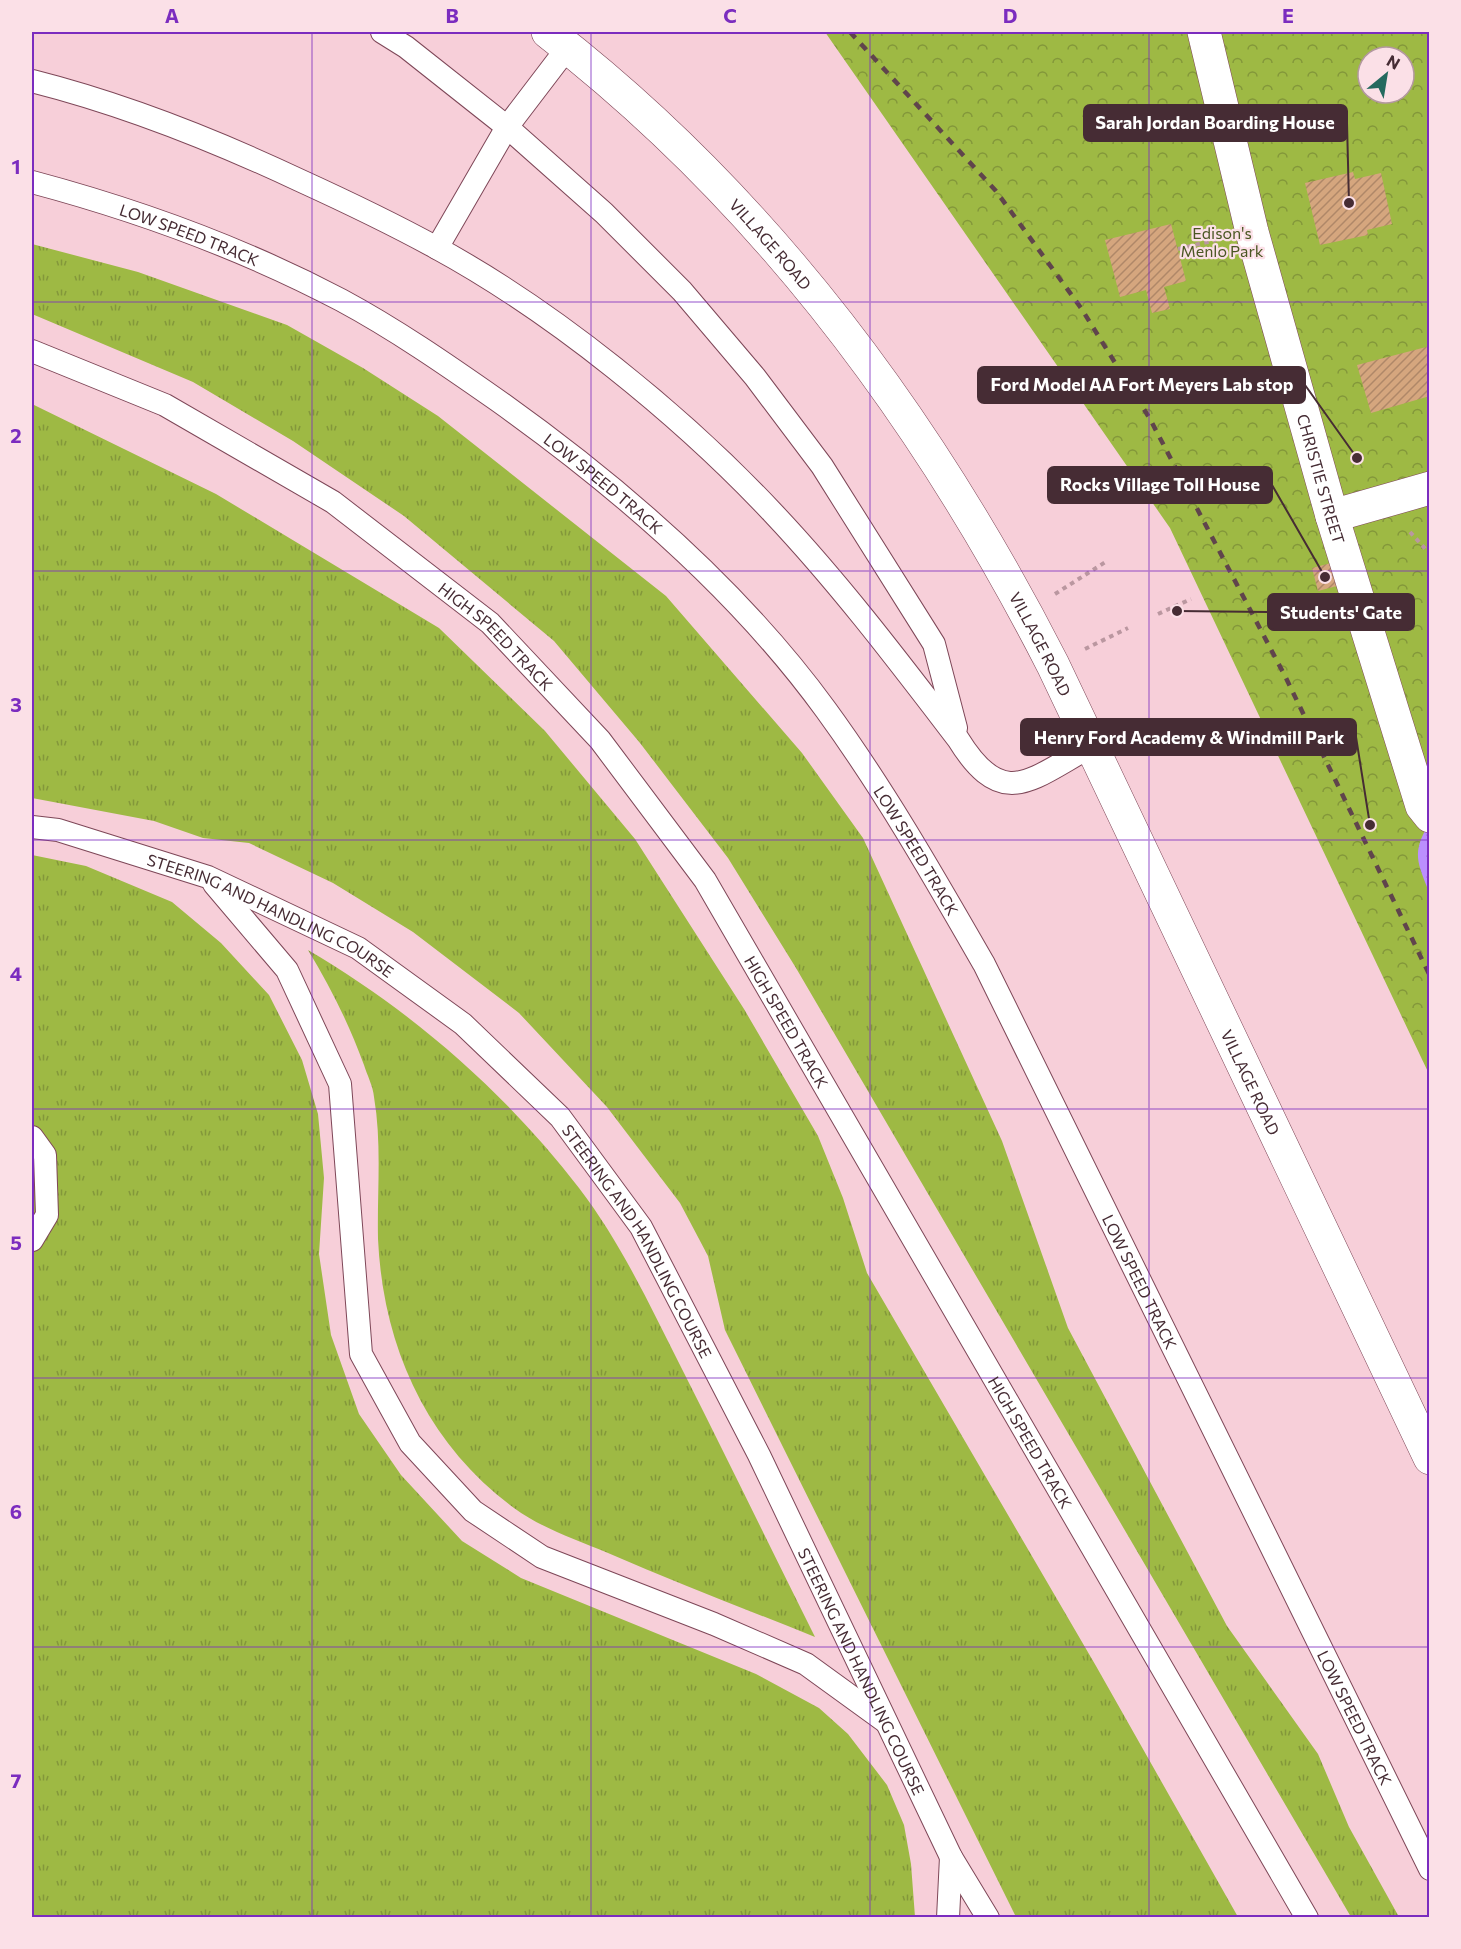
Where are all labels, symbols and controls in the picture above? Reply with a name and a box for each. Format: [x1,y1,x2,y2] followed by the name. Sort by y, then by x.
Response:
[165,3,179,27] text: A
[445,3,459,27] text: B
[723,3,737,27] text: C
[1003,3,1017,27] text: D
[1282,3,1294,27] text: E
[1356,45,1416,105] north arrow
[1384,50,1404,73] text: N
[1084,105,1347,141] callout: Sarah Jordan Boarding House
[1095,111,1335,133] text: Sarah Jordan Boarding House
[11,154,21,178] text: 1
[726,194,816,293] street label: VILLAGE ROAD
[117,199,262,269] street label: LOW SPEED TRACK
[1180,223,1264,260] park label: Edison's Menlo Park
[978,367,1305,403] callout: Ford Model AA Fort Meyers Lab stop
[991,373,1294,395] text: Ford Model AA Fort Meyers Lab stop
[1294,412,1349,546] street label: CHRISTIE STREET
[10,423,22,447] text: 2
[541,429,667,537] street label: LOW SPEED TRACK
[1048,467,1272,503] callout: Rocks Village Toll House
[1060,473,1260,495] text: Rocks Village Toll House
[435,578,558,694] street label: HIGH SPEED TRACK
[1006,588,1076,699] street label: VILLAGE ROAD
[1268,594,1414,630] callout: Students' Gate
[1280,601,1402,623] text: Students' Gate
[10,692,22,716] text: 3
[1021,719,1356,755] callout: Henry Ford Academy & Windmill Park
[1034,726,1345,748] text: Henry Ford Academy & Windmill Park
[871,782,963,918] street label: LOW SPEED TRACK
[145,849,398,981] street label: STEERING AND HANDLING COURSE
[741,952,833,1091] street label: HIGH SPEED TRACK
[10,961,22,985] text: 4
[1218,1026,1284,1138] street label: VILLAGE ROAD
[559,1120,716,1361] street label: STEERING AND HANDLING COURSE
[1099,1211,1182,1352] street label: LOW SPEED TRACK
[10,1230,22,1254] text: 5
[985,1372,1077,1512] street label: HIGH SPEED TRACK
[10,1499,22,1523] text: 6
[795,1544,929,1798] street label: STEERING AND HANDLING COURSE
[1314,1647,1397,1788] street label: LOW SPEED TRACK
[11,1768,22,1792] text: 7

